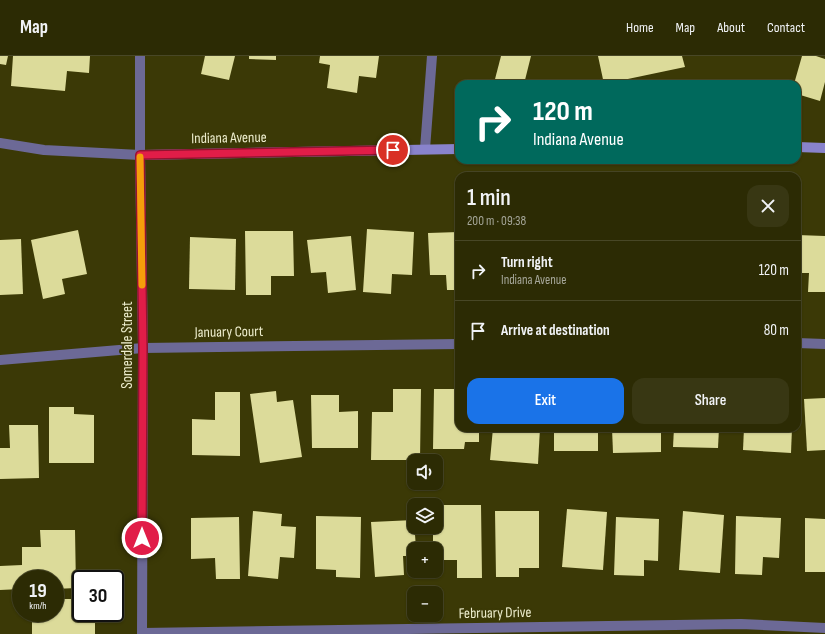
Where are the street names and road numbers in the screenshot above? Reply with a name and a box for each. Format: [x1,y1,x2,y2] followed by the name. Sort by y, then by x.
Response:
[191,128,267,148] street label: Indiana Avenue
[118,301,137,389] street label: Somerdale Street
[194,322,264,342] street label: January Court
[458,603,532,623] street label: February Drive

